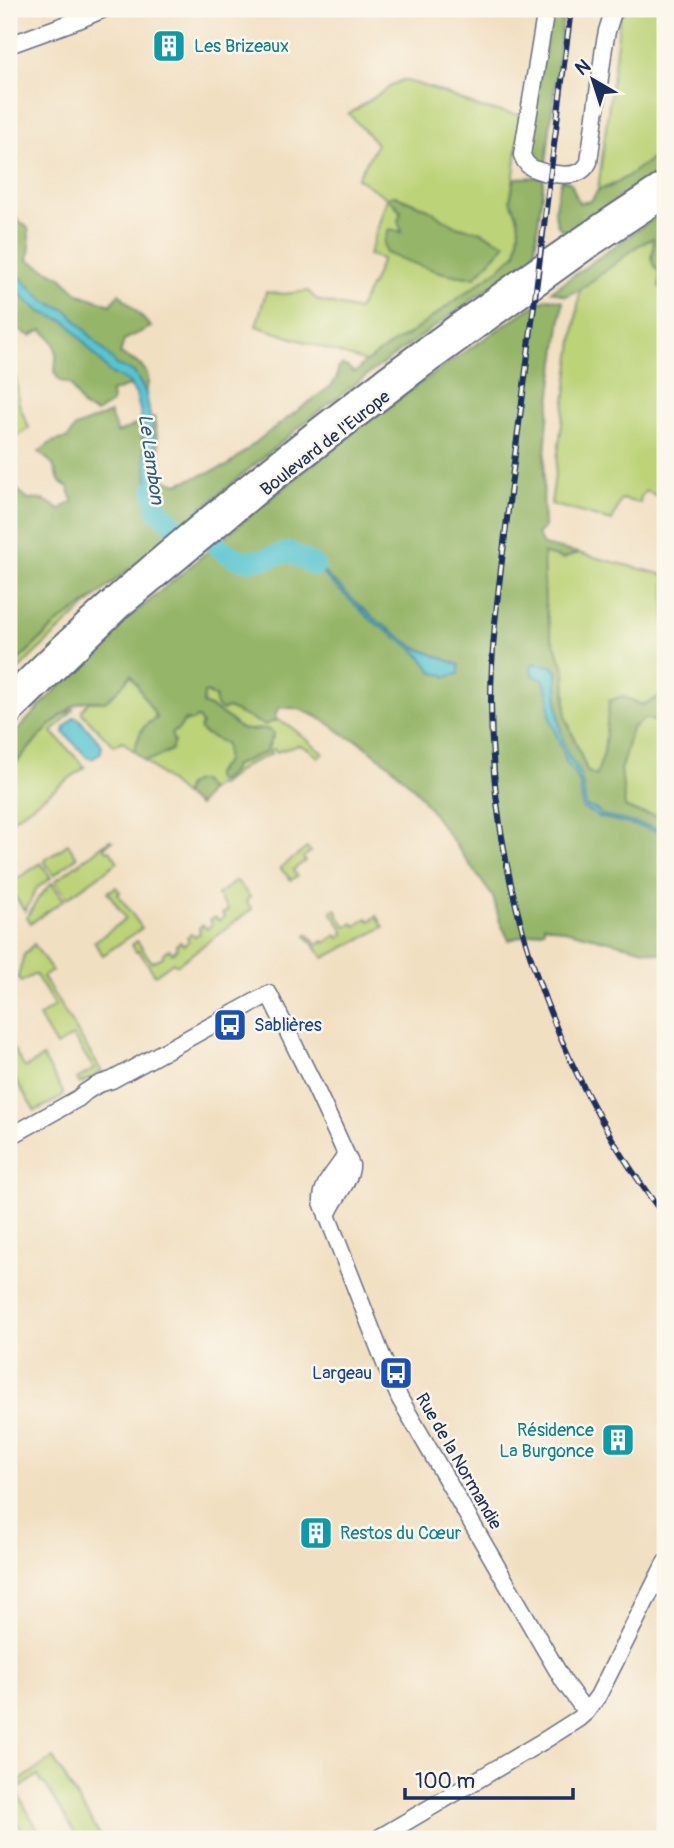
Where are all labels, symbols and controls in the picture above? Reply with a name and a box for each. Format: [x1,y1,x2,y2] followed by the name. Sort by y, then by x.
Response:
[150,27,188,65] building icon: Les Brizeaux
[194,35,289,58] place label: Les Brizeaux
[558,46,628,116] north arrow
[570,54,596,81] text: N
[256,385,395,501] street label: Boulevard de l'Europe
[133,413,169,507] water label: Le Lambon
[211,1006,249,1044] bus stop icon: Sablières
[254,1014,322,1037] place label: Sablières
[377,1354,415,1392] bus stop icon: Largeau
[312,1362,372,1385] place label: Largeau
[410,1389,507,1534] street label: Rue de la Normandie
[499,1419,594,1463] place label: Résidence La Burgonce
[599,1421,637,1459] building icon: Résidence La Burgonce
[297,1514,335,1552] building icon: Restos du Cœur
[340,1522,462,1545] place label: Restos du Cœur
[405,1757,572,1801] scale bar
[415,1768,475,1795] text: 100 m

